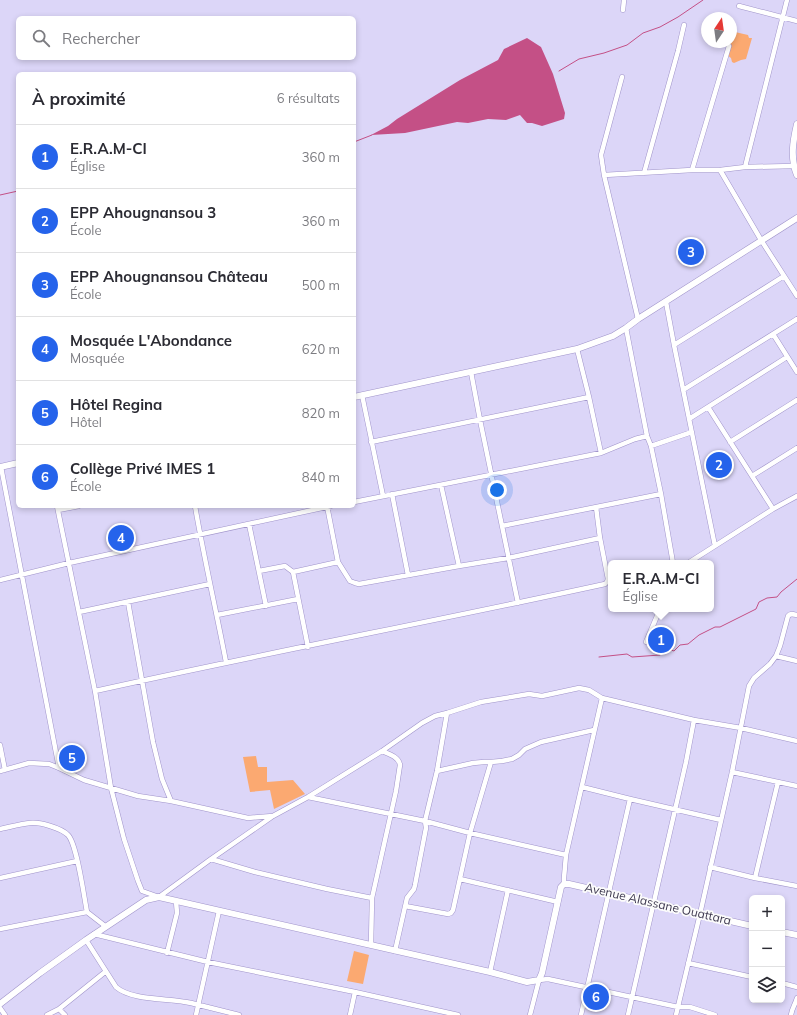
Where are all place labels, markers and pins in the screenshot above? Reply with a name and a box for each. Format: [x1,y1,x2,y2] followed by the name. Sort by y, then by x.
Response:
[678,237,704,267] pin: 3
[706,450,732,480] pin: 2
[108,523,134,553] pin: 4
[648,625,674,655] pin: 1
[59,743,85,773] pin: 5
[583,982,609,1012] pin: 6

